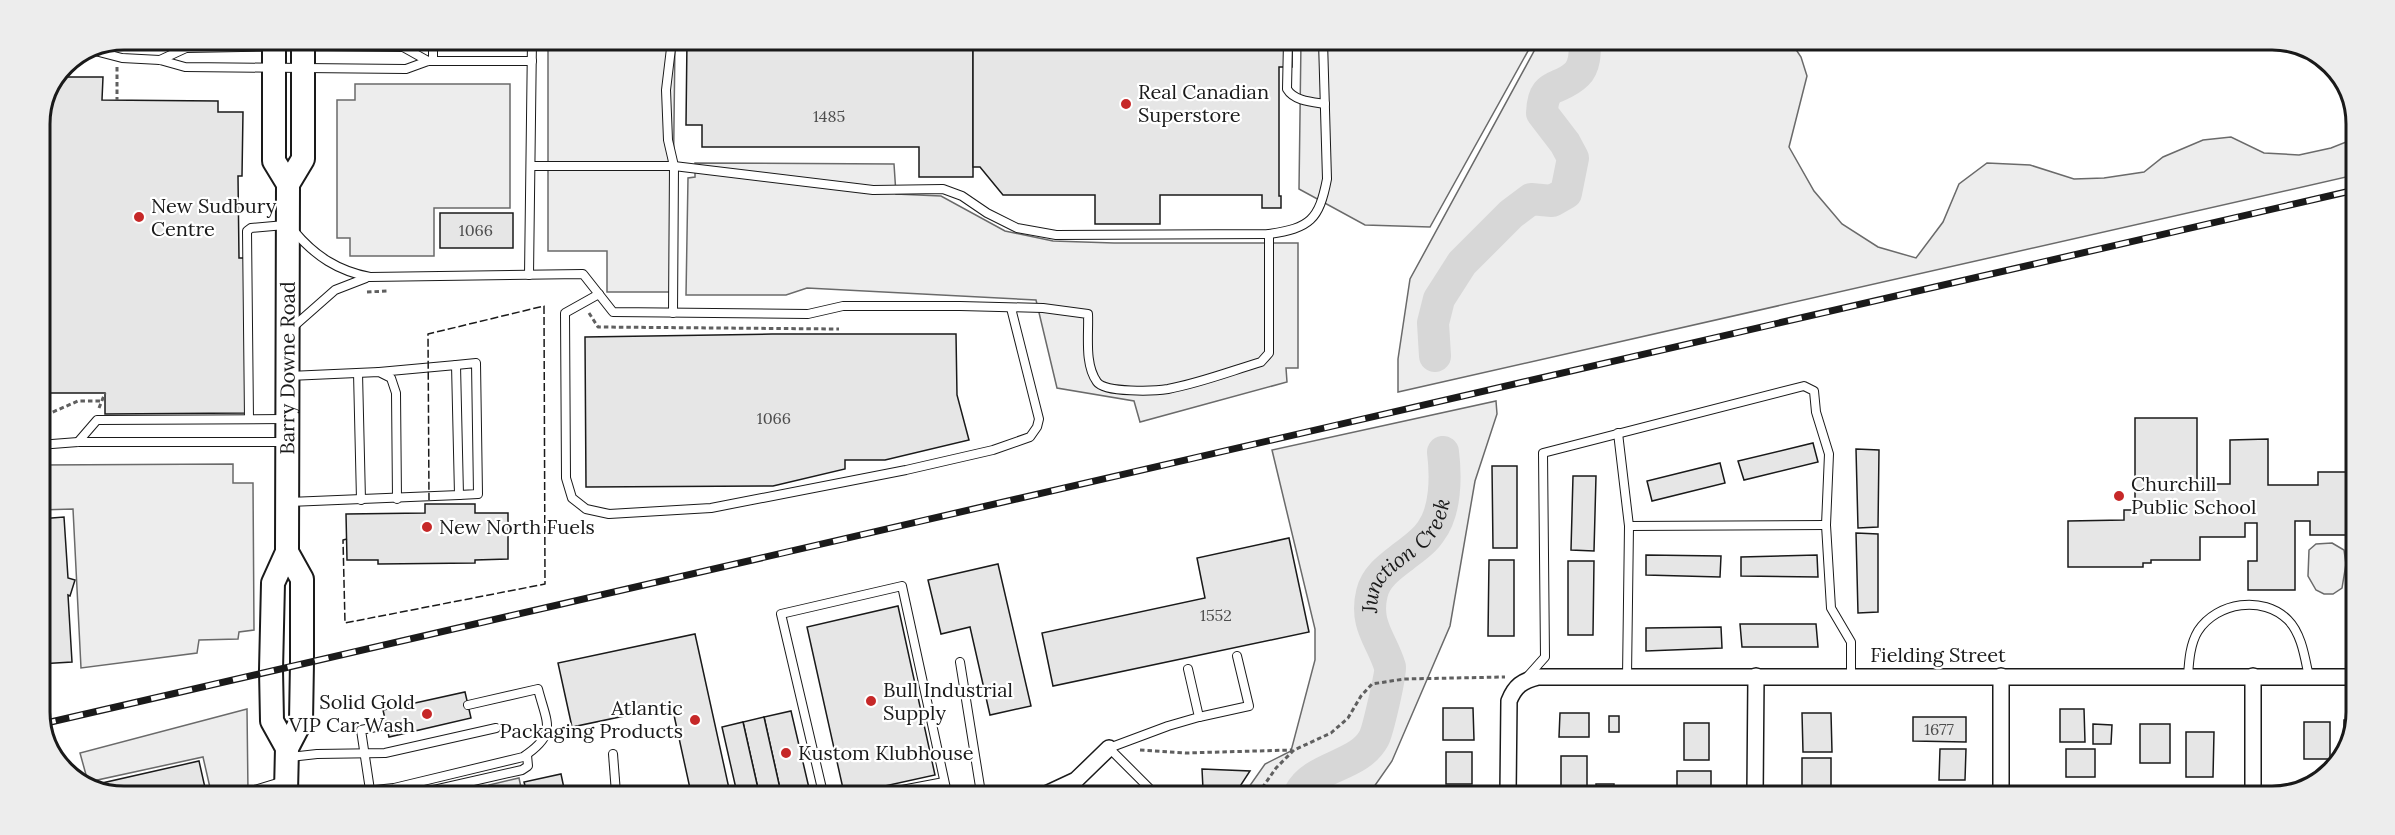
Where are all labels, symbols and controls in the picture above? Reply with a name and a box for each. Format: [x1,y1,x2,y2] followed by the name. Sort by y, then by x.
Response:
[1138,79,1269,127] place label: Real Canadian Superstore
[1119,97,1133,111] marker: Real Canadian Superstore
[813,106,845,126] house number: 1485
[151,193,277,241] place label: New Sudbury Centre
[132,210,146,224] marker: New Sudbury Centre
[459,220,493,240] house number: 1066
[274,281,300,455] street label: Barry Downe Road
[757,408,791,428] house number: 1066
[2131,471,2256,519] place label: Churchill Public School
[2112,489,2126,503] marker: Churchill Public School
[1356,496,1456,614] water label: Junction Creek
[439,514,595,539] place label: New North Fuels
[420,520,434,534] marker: New North Fuels
[1200,605,1232,625] house number: 1552
[1870,642,2006,667] street label: Fielding Street
[883,677,1013,725] place label: Bull Industrial Supply
[288,689,415,737] place label: Solid Gold VIP Car Wash
[864,694,878,708] marker: Bull Industrial Supply
[500,695,683,743] place label: Atlantic Packaging Products
[420,707,434,721] marker: Solid Gold VIP Car Wash
[688,713,702,727] marker: Atlantic Packaging Products
[1924,719,1954,739] house number: 1677
[798,740,974,765] place label: Kustom Klubhouse
[779,746,793,760] marker: Kustom Klubhouse

